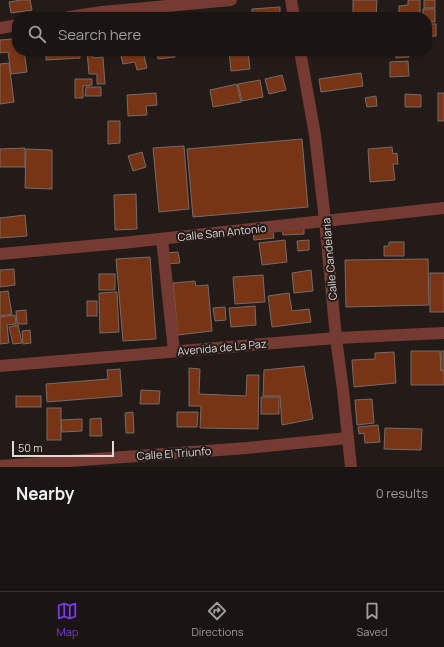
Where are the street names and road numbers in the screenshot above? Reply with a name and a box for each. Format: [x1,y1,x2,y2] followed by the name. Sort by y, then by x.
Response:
[318,217,340,301] street label: Calle Candelaria
[177,220,268,244] street label: Calle San Antonio
[177,336,267,358] street label: Avenida de La Paz
[136,443,212,463] street label: Calle El Triunfo

